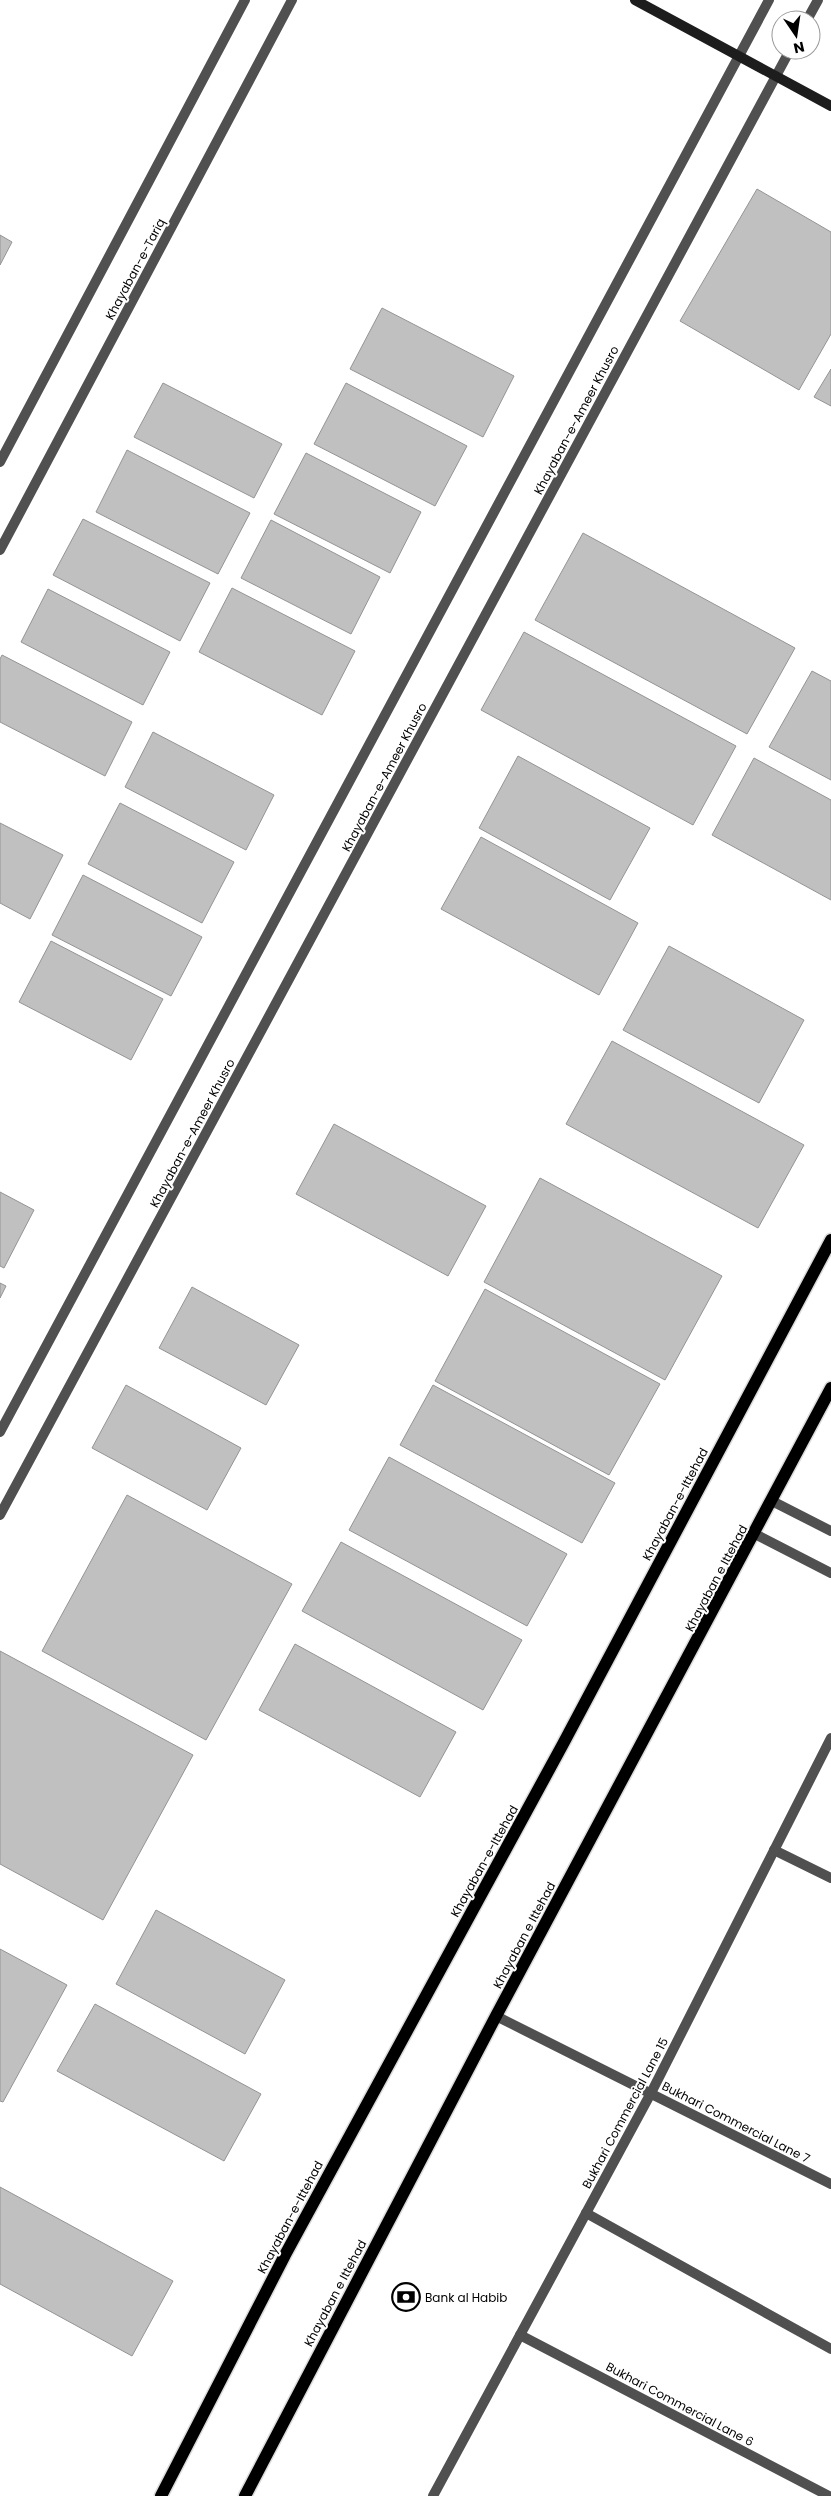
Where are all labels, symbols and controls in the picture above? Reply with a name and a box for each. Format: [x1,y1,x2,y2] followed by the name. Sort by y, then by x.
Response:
[771,10,821,60] north arrow
[792,37,806,59] text: N
[101,215,169,323] street label: Khayaban-e-Tariq
[529,342,623,497] street label: Khayaban-e-Ameer Khusro
[337,699,431,854] street label: Khayaban-e-Ameer Khusro
[145,1055,239,1210] street label: Khayaban-e-Ameer Khusro
[638,1445,712,1563] street label: Khayaban-e-Ittehad
[681,1522,751,1634] street label: Khayaban e Ittehad
[446,1802,522,1920] street label: Khayaban-e-Ittehad
[489,1879,559,1991] street label: Khayaban e Ittehad
[578,2035,672,2191] street label: Bukhari Commercial Lane 15
[659,2077,813,2167] street label: Bukhari Commercial Lane 7
[253,2158,327,2276] street label: Khayaban-e-Ittehad
[300,2237,370,2349] street label: Khayaban e Ittehad
[391,2282,421,2312] bank icon: Bank al Habib
[425,2289,507,2306] place label: Bank al Habib
[603,2358,757,2450] street label: Bukhari Commercial Lane 6

